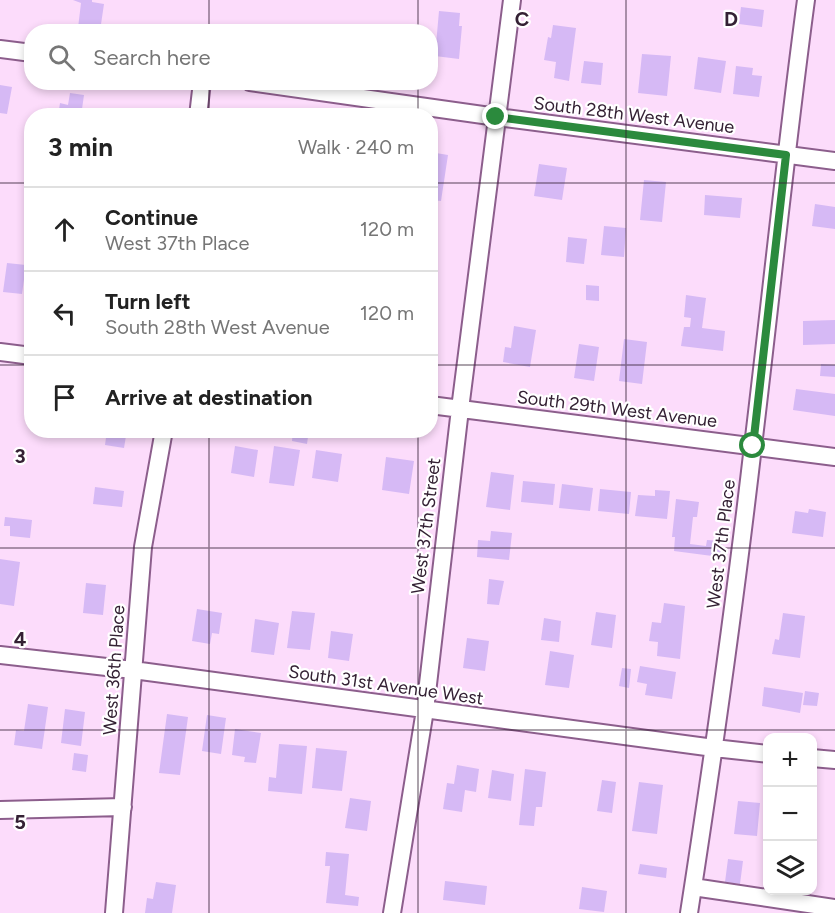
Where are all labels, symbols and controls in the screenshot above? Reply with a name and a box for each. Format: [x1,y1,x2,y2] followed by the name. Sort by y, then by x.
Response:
[515,7,529,31] text: C
[724,7,738,31] text: D
[24,24,438,90] search box
[45,41,78,74] icon: search
[93,44,211,71] text: Search here
[532,92,736,138] street label: South 28th West Avenue
[482,103,508,129] route end
[48,131,113,163] text: 3 min
[298,135,414,159] text: Walk · 240 m
[105,204,198,231] text: Continue
[48,213,81,246] icon: ahead
[360,217,414,241] text: 120 m
[105,231,249,255] text: West 37th Place
[105,288,191,315] text: Turn left
[48,297,81,330] icon: left
[360,301,414,325] text: 120 m
[105,315,330,339] text: South 28th West Avenue
[48,381,81,414] icon: arrive
[105,384,313,411] text: Arrive at destination
[516,386,718,432] street label: South 29th West Avenue
[739,432,765,458] route start
[14,444,26,468] text: 3
[407,456,445,595] street label: West 37th Street
[702,478,740,610] street label: West 37th Place
[98,604,130,736] street label: West 36th Place
[14,627,27,651] text: 4
[287,660,485,710] street label: South 31st Avenue West
[763,733,817,895] map controls
[763,733,817,787] button: +
[763,787,817,841] button: −
[14,810,26,834] text: 5
[763,841,817,895] button: layers

